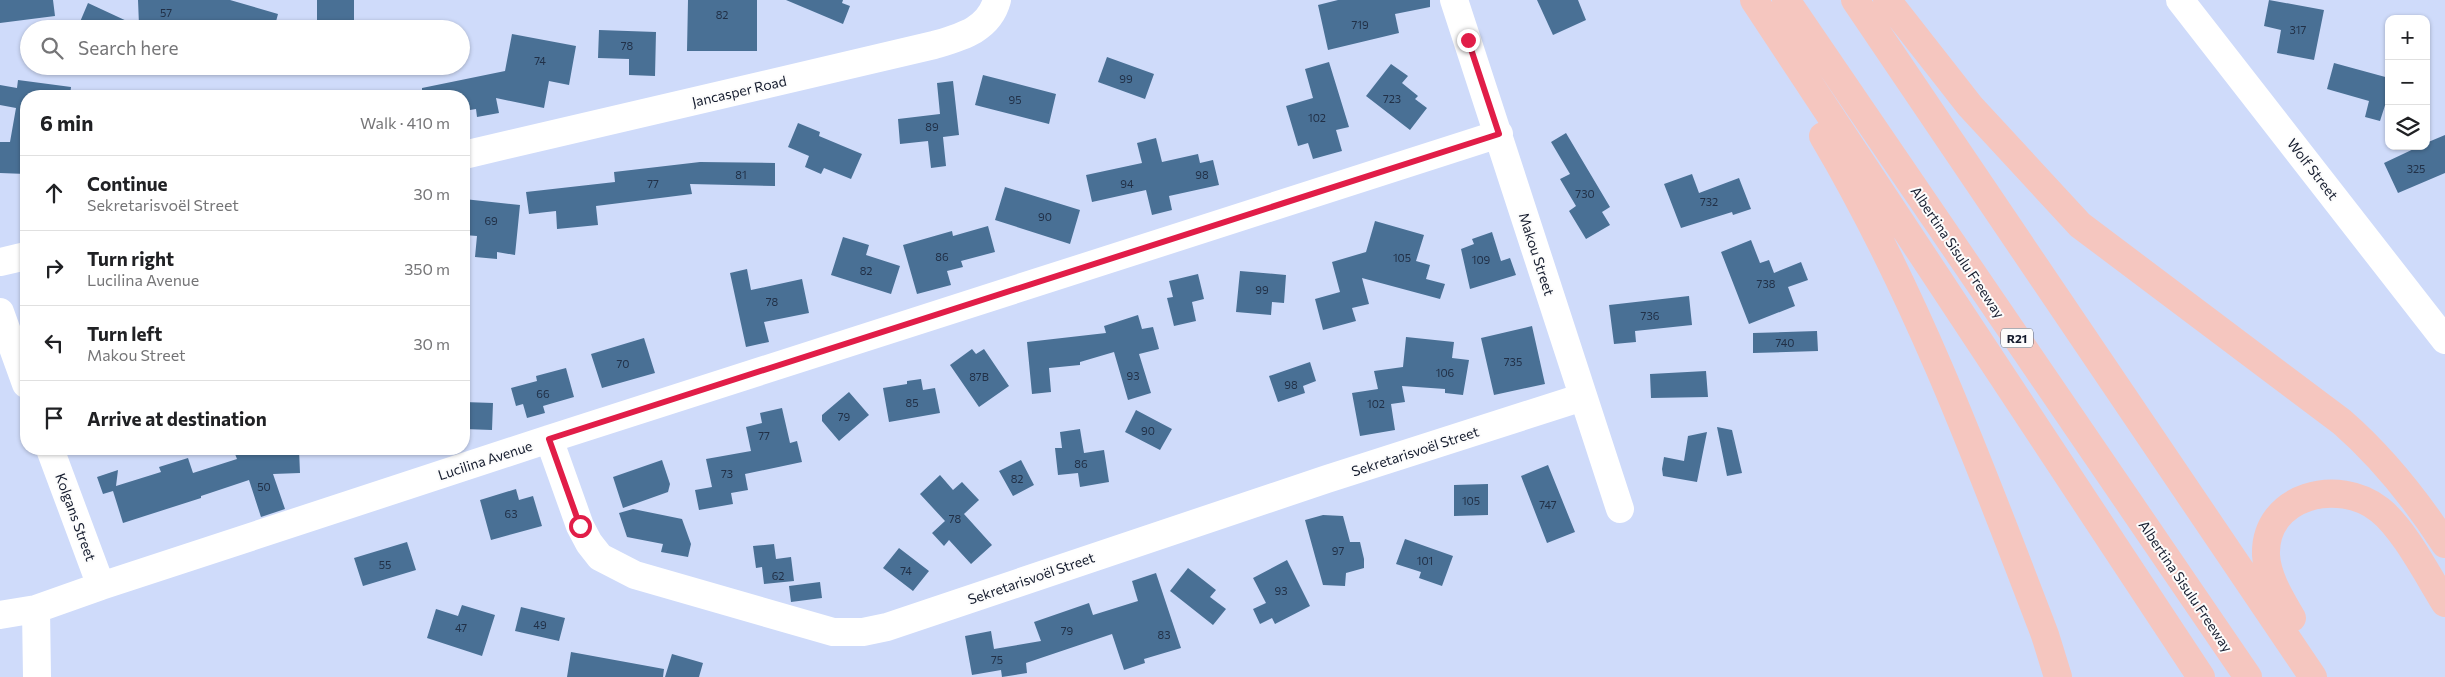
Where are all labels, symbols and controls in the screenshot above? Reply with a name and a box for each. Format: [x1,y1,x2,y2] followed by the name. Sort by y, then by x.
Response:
[160,6,172,19] house number: 57
[716,8,728,21] house number: 82
[2385,15,2430,150] map controls
[2385,15,2430,60] button: +
[1351,18,1369,31] house number: 719
[20,20,470,75] search box
[2290,23,2307,36] house number: 317
[1457,29,1480,52] route end
[38,34,66,62] icon: search
[78,36,178,59] text: Search here
[621,39,634,52] house number: 78
[534,54,546,67] house number: 74
[2385,60,2430,105] button: −
[690,72,788,110] street label: Jancasper Road
[1119,72,1133,85] house number: 99
[1383,92,1401,105] house number: 723
[1009,93,1022,106] house number: 95
[2385,105,2430,150] button: layers
[40,110,93,135] text: 6 min
[1308,111,1326,124] house number: 102
[360,113,450,132] text: Walk · 410 m
[925,120,939,133] house number: 89
[2284,135,2342,203] street label: Wolf Street
[2407,162,2425,175] house number: 325
[735,168,747,181] house number: 81
[1195,168,1209,181] house number: 98
[87,172,167,195] text: Continue
[647,177,659,190] house number: 77
[1120,177,1134,190] house number: 94
[40,179,68,207] icon: ahead
[1908,183,2008,321] street label: Albertina Sisulu Freeway
[413,184,450,203] text: 30 m
[1575,187,1595,200] house number: 730
[87,195,239,214] text: Sekretarisvoël Street
[1700,195,1718,208] house number: 732
[1038,210,1052,223] house number: 90
[1516,210,1558,298] street label: Makou Street
[484,214,498,227] house number: 69
[87,247,174,270] text: Turn right
[935,250,949,263] house number: 86
[1393,251,1411,264] house number: 105
[1472,253,1491,266] house number: 109
[40,254,68,282] icon: right
[404,259,450,278] text: 350 m
[860,264,872,277] house number: 82
[87,270,199,289] text: Lucilina Avenue
[1757,277,1776,290] house number: 738
[1255,283,1269,296] house number: 99
[766,295,779,308] house number: 78
[1641,309,1660,322] house number: 736
[87,322,162,345] text: Turn left
[2001,328,2033,348] road number: R21
[40,329,68,357] icon: left
[413,334,450,353] text: 30 m
[1776,336,1794,349] house number: 740
[87,345,186,364] text: Makou Street
[1504,355,1522,368] house number: 735
[617,357,629,370] house number: 70
[1436,366,1455,379] house number: 106
[1127,369,1139,382] house number: 93
[969,370,989,383] house number: 87B
[1284,378,1298,391] house number: 98
[536,387,550,400] house number: 66
[906,396,919,409] house number: 85
[1367,397,1385,410] house number: 102
[40,404,68,432] icon: arrive
[87,407,267,430] text: Arrive at destination
[838,410,851,423] house number: 79
[1349,422,1481,480] street label: Sekretarisvoël Street
[1141,424,1155,437] house number: 90
[758,429,770,442] house number: 77
[436,437,534,483] street label: Lucilina Avenue
[1074,457,1088,470] house number: 86
[721,467,733,480] house number: 73
[52,471,100,563] street label: Kolgans Street
[1011,472,1023,485] house number: 82
[257,480,271,493] house number: 50
[1462,494,1480,507] house number: 105
[1539,498,1557,511] house number: 747
[505,507,517,520] house number: 63
[949,512,962,525] house number: 78
[569,515,592,538] route start
[2136,517,2236,655] street label: Albertina Sisulu Freeway
[1332,544,1344,557] house number: 97
[965,548,1097,608] street label: Sekretarisvoël Street
[1417,554,1433,567] house number: 101
[379,558,391,571] house number: 55
[900,564,912,577] house number: 74
[772,569,784,582] house number: 62
[1275,584,1287,597] house number: 93
[533,618,547,631] house number: 49
[455,621,467,634] house number: 47
[1061,624,1074,637] house number: 79
[1158,628,1170,641] house number: 83
[991,653,1003,666] house number: 75

